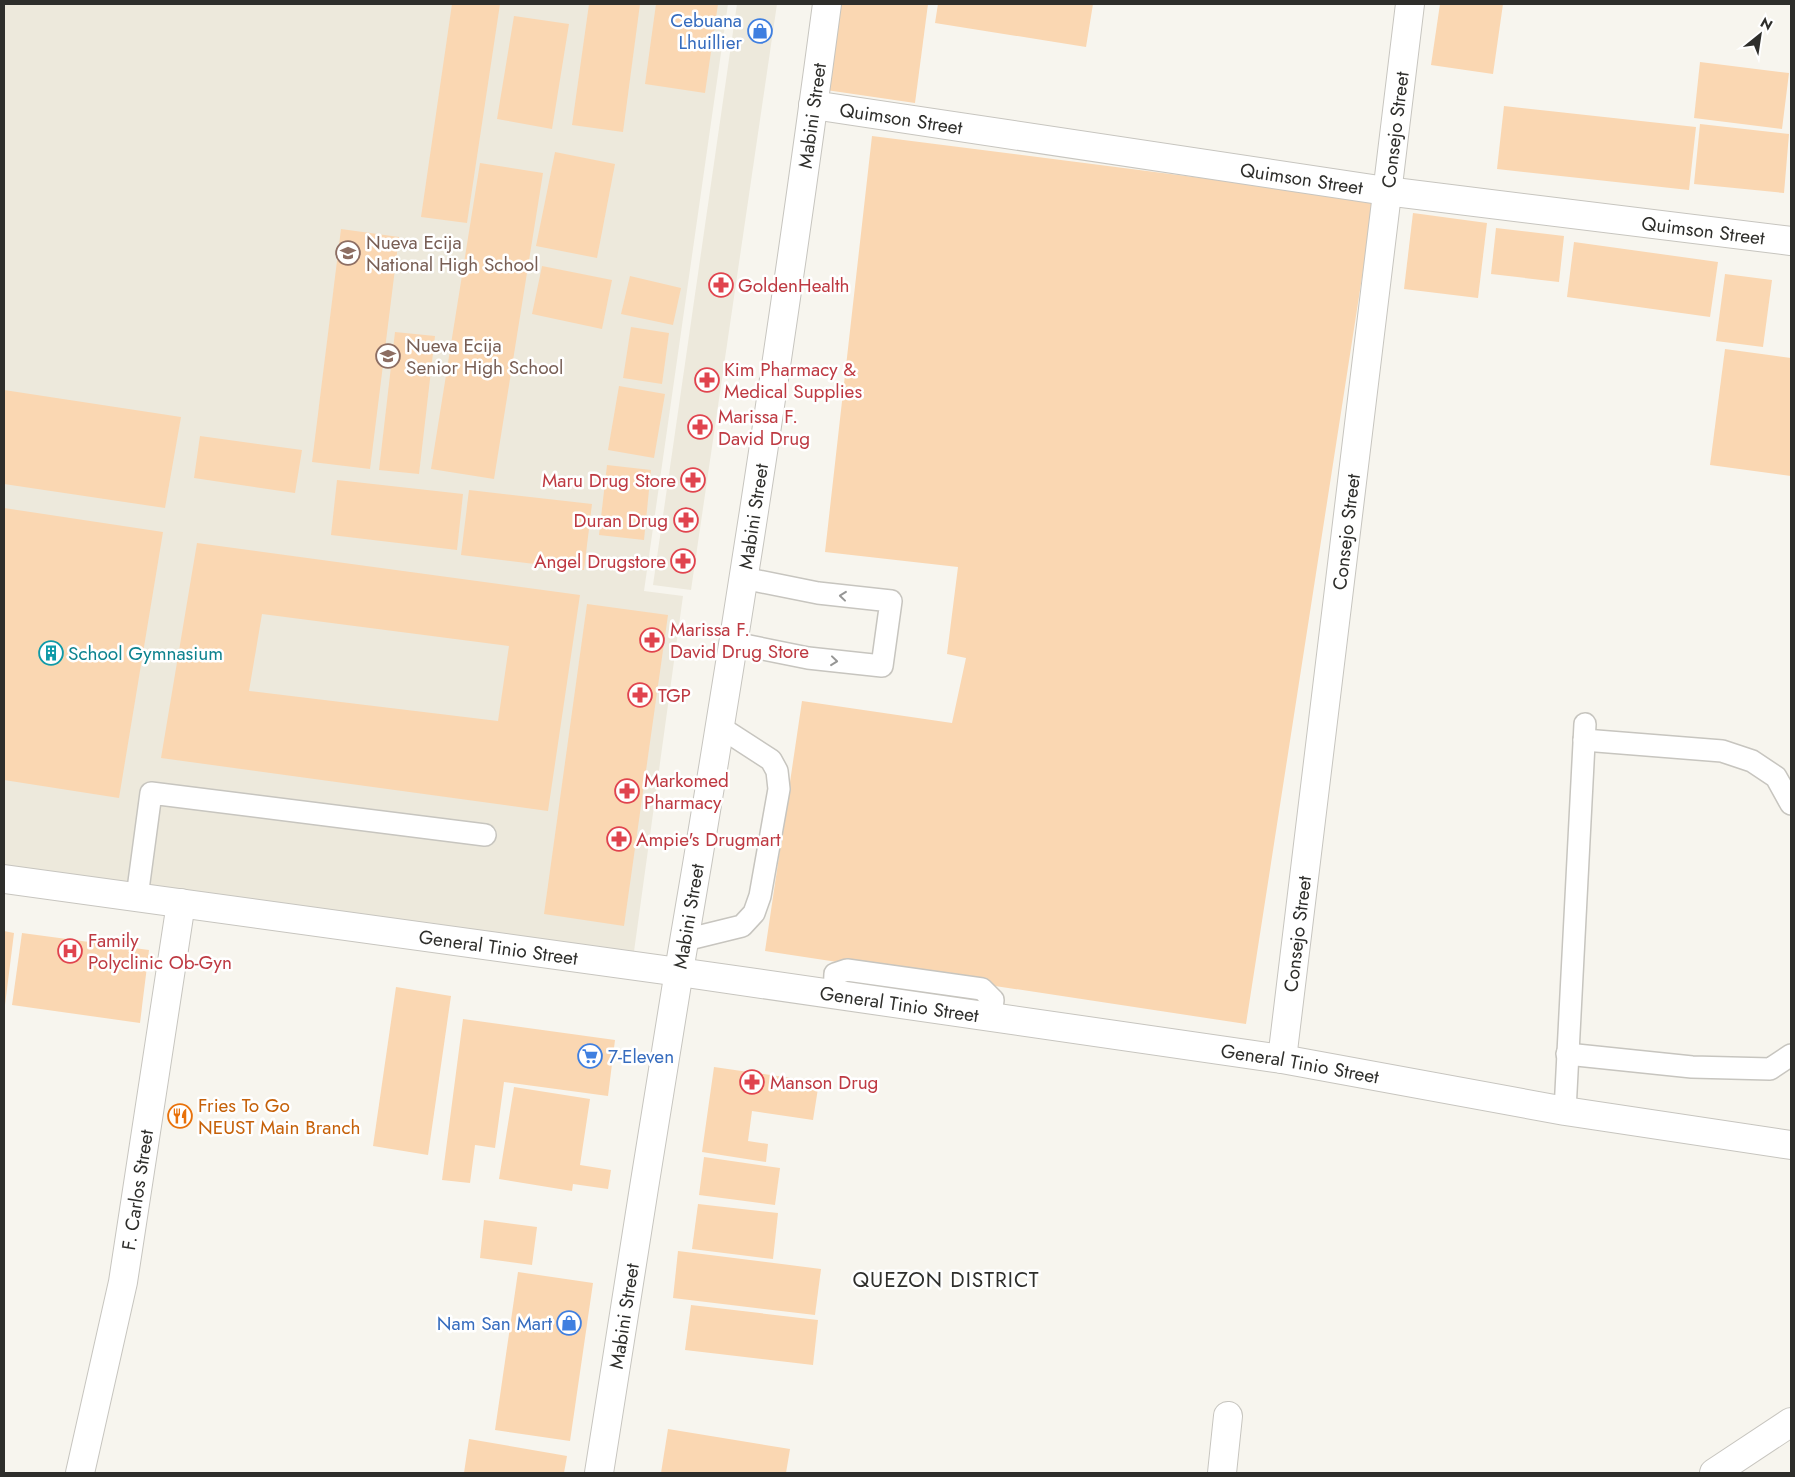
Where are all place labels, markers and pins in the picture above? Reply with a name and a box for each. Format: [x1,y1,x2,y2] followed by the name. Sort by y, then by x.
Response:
[670,7,742,56] place label: Cebuana Lhuillier
[747,18,773,44] shop icon: Cebuana Lhuillier
[366,229,539,278] place label: Nueva Ecija National High School
[335,240,361,266] school or university icon: Nueva Ecija National High School
[708,272,734,298] pharmacy icon: GoldenHealth
[738,272,849,299] place label: GoldenHealth
[406,332,563,381] place label: Nueva Ecija Senior High School
[375,343,401,369] school or university icon: Nueva Ecija Senior High School
[724,356,862,405] place label: Kim Pharmacy & Medical Supplies
[694,367,720,393] pharmacy icon: Kim Pharmacy & Medical Supplies
[718,403,810,452] place label: Marissa F. David Drug
[687,414,713,440] pharmacy icon: Marissa F. David Drug
[542,467,676,494] place label: Maru Drug Store
[680,467,706,493] pharmacy icon: Maru Drug Store
[574,507,668,534] place label: Duran Drug
[673,507,699,533] pharmacy icon: Duran Drug
[534,548,666,575] place label: Angel Drugstore
[670,548,696,574] pharmacy icon: Angel Drugstore
[670,616,809,665] place label: Marissa F. David Drug Store
[639,627,665,653] pharmacy icon: Marissa F. David Drug Store
[38,640,64,666] building icon: School Gymnasium
[68,640,223,667] place label: School Gymnasium
[627,682,653,708] pharmacy icon: TGP
[658,682,691,709] place label: TGP
[644,767,729,816] place label: Markomed Pharmacy
[614,778,640,804] pharmacy icon: Markomed Pharmacy
[606,826,632,852] pharmacy icon: Ampie's Drugmart
[636,826,781,853] place label: Ampie's Drugmart
[88,927,232,976] place label: Family Polyclinic Ob-Gyn
[57,938,83,964] hospital icon: Family Polyclinic Ob-Gyn
[577,1043,603,1069] supermarket icon: 7-Eleven
[608,1043,674,1070] place label: 7-Eleven
[739,1069,765,1095] pharmacy icon: Manson Drug
[770,1069,878,1096] place label: Manson Drug
[198,1092,360,1141] place label: Fries To Go NEUST Main Branch
[167,1103,193,1129] restaurant icon: Fries To Go NEUST Main Branch
[437,1310,552,1337] place label: Nam San Mart
[556,1310,582,1336] shop icon: Nam San Mart

